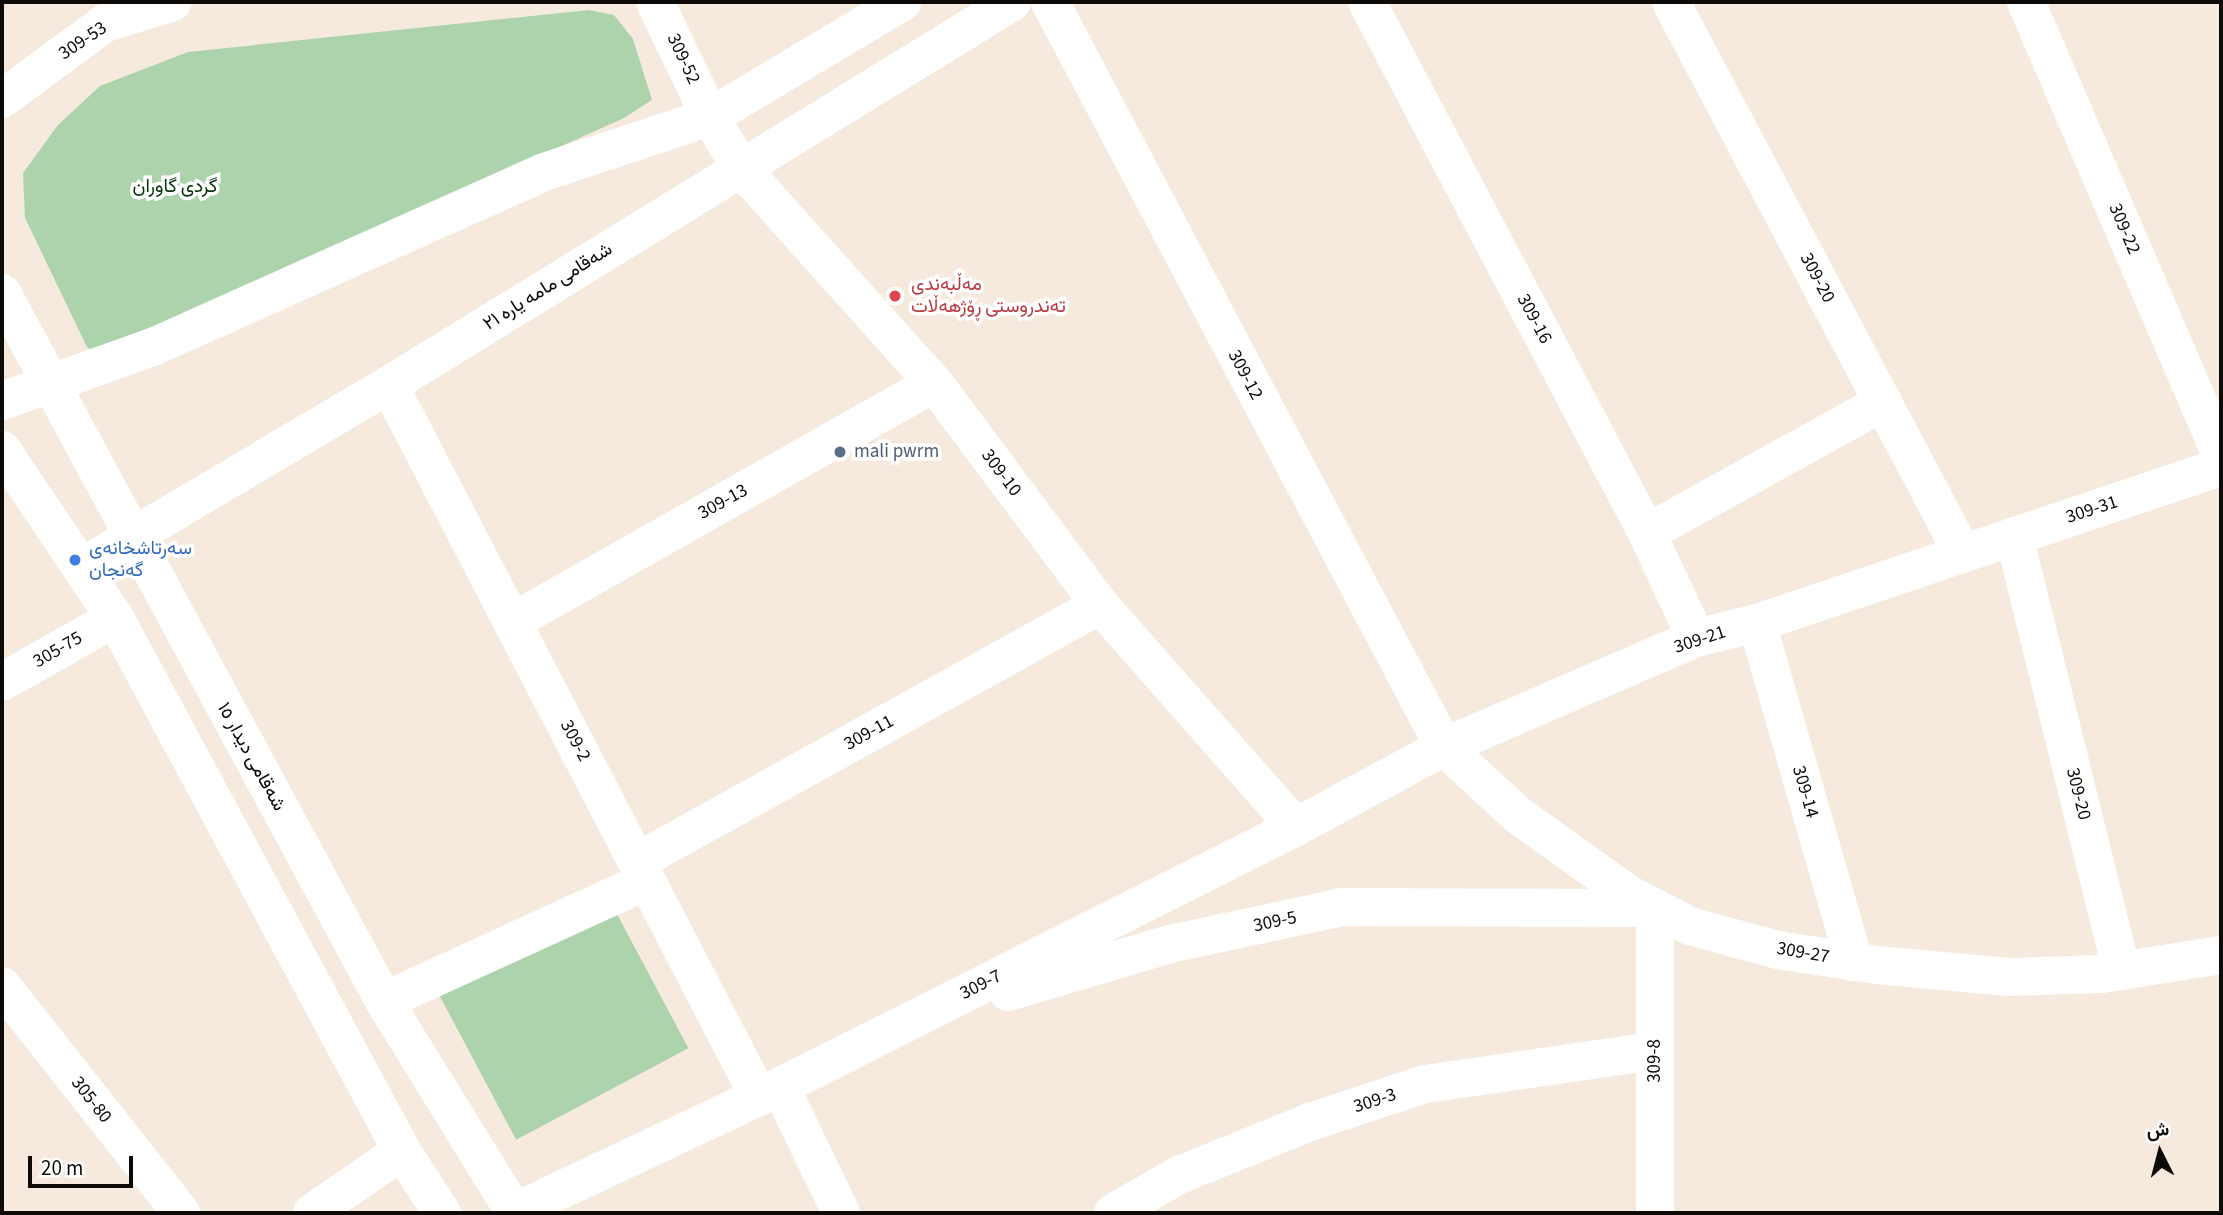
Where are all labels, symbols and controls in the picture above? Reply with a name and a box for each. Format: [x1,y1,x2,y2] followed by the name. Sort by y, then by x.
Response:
[55,17,111,65] street label: 309-53
[661,30,705,88] street label: 309-52
[133,176,217,198] park label: گردی گاوران
[2103,200,2145,258] street label: 309-22
[479,238,617,336] street label: شەقامی مامە یارە ٢١
[1794,249,1840,307] street label: 309-20
[911,274,1066,318] place label: مەڵبەندی تەندروستی ڕۆژهەڵات
[885,286,905,306] marker: مەڵبەندی تەندروستی ڕۆژهەڵات
[1511,290,1557,348] street label: 309-16
[1222,346,1268,404] street label: 309-12
[854,441,939,463] place label: mali pwrm
[832,444,848,460] marker: mali pwrm
[976,445,1026,501] street label: 309-10
[694,479,752,525] street label: 309-13
[2063,491,2121,529] street label: 309-31
[89,538,192,582] place label: سەرتاشخانەی گەنجان
[67,552,83,568] marker: سەرتاشخانەی گەنجان
[1671,621,1729,659] street label: 309-21
[29,627,87,673] street label: 305-75
[212,699,290,815] street label: شەقامی دیدار ١٥
[840,710,898,756] street label: 309-11
[555,716,595,766] street label: 309-2
[1787,763,1823,821] street label: 309-14
[2061,765,2095,823] street label: 309-20
[1251,906,1299,938] street label: 309-5
[1775,937,1831,969] street label: 309-27
[956,965,1006,1005] street label: 309-7
[1644,1039,1666,1083] street label: 309-8
[66,1072,116,1128] street label: 305-80
[1351,1083,1399,1119] street label: 309-3
[2145,1116,2171,1145] text: ش
[2125,1117,2195,1187] north arrow
[32,1142,136,1186] scale bar
[41,1153,83,1183] text: 20 m

